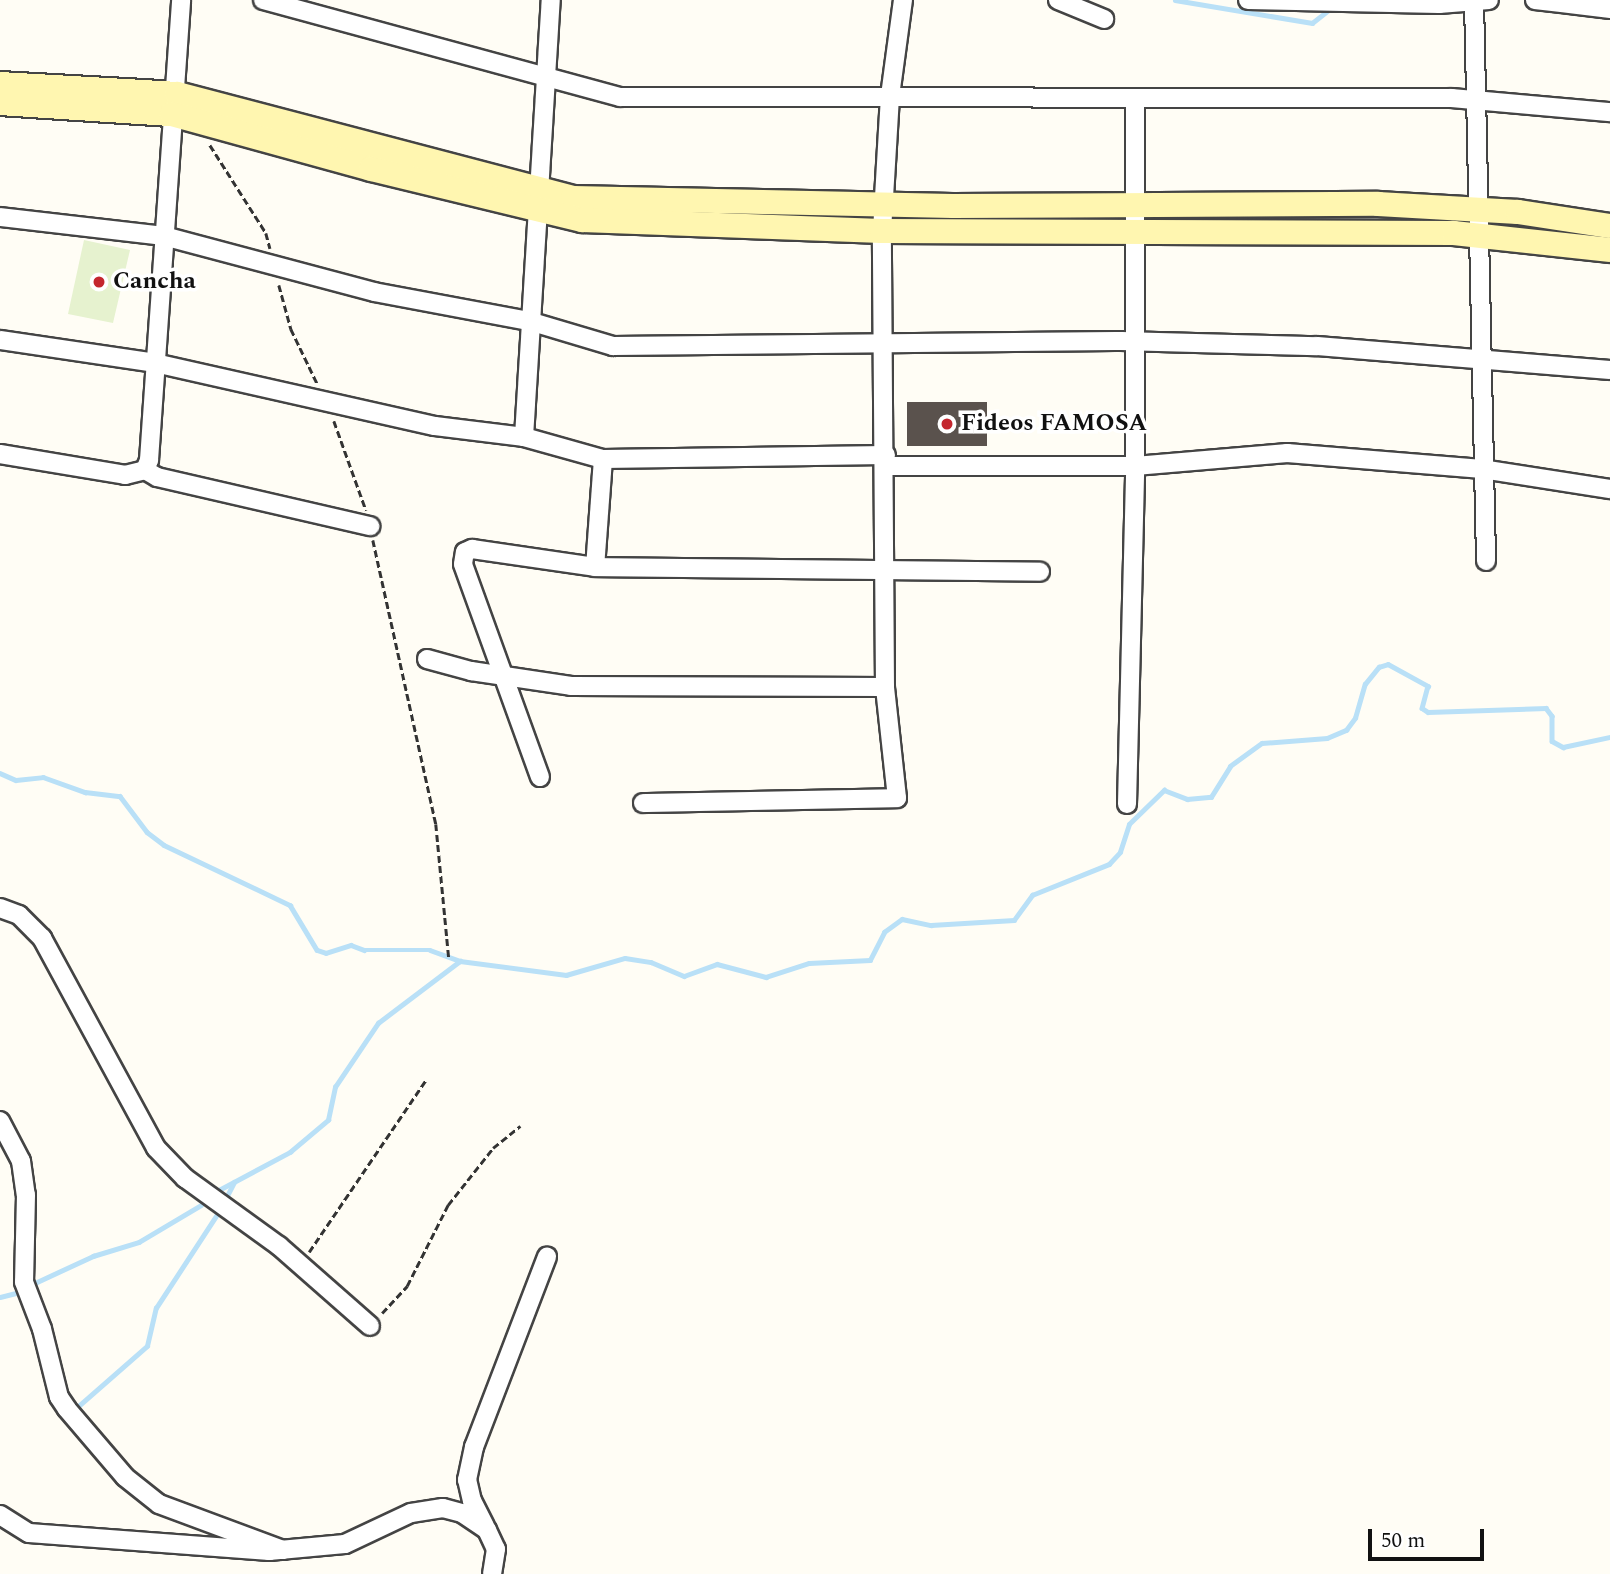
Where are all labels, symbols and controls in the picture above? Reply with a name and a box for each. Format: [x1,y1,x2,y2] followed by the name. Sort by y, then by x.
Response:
[113,268,196,296] place label: Cancha
[91,274,107,290] marker: Cancha
[961,410,1147,438] place label: Fideos FAMOSA
[939,416,955,432] marker: Fideos FAMOSA
[1372,1514,1488,1558] scale bar
[1381,1525,1425,1557] text: 50 m

